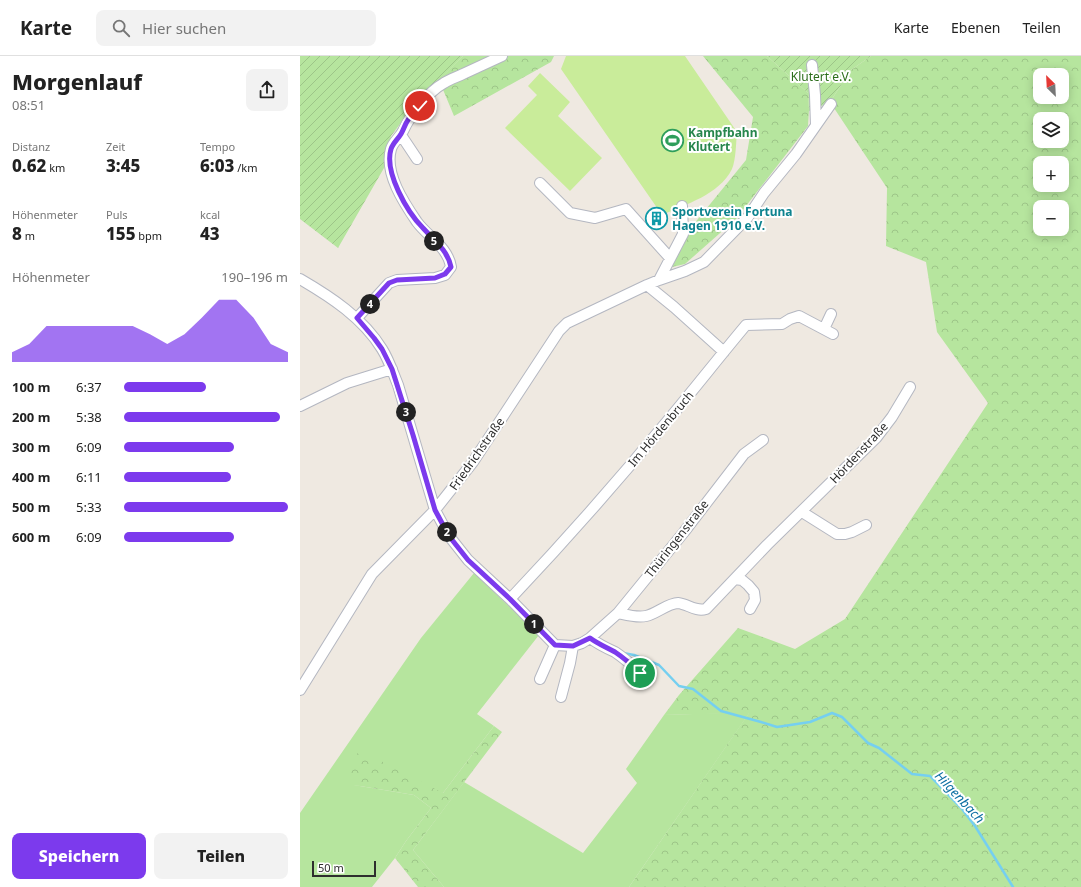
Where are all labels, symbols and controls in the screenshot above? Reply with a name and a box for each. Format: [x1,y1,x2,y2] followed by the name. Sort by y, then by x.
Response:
[96,10,376,46] search box
[20,15,72,41] text: Karte
[110,17,132,39] icon: search
[142,18,226,38] text: Hier suchen
[894,18,929,37] text: Karte
[951,18,1001,37] text: Ebenen
[1023,18,1061,37] text: Teilen
[12,66,142,96] text: Morgenlauf
[791,68,851,85] park label: Klutert e.V.
[1033,68,1069,104] north arrow
[1033,68,1069,236] map controls
[246,69,288,111] button: share
[403,89,437,123] pin
[409,95,431,117] icon: check
[12,96,45,114] text: 08:51
[1033,112,1069,148] button: layers
[688,124,757,155] place label: Kampfbahn Klutert
[660,127,686,153] sports icon: Kampfbahn Klutert
[12,139,50,154] text: Distanz
[106,139,125,154] text: Zeit
[200,139,235,154] text: Tempo
[12,154,46,177] text: 0.62
[106,154,140,177] text: 3:45
[200,154,234,177] text: 6:03
[1033,156,1069,192] button: +
[46,160,65,175] text: km
[234,160,257,175] text: /km
[1033,200,1069,236] button: −
[672,203,793,234] place label: Sportverein Fortuna Hagen 1910 e.V.
[643,206,669,232] building icon: Sportverein Fortuna Hagen 1910 e.V.
[12,207,78,222] text: Höhenmeter
[106,207,128,222] text: Puls
[200,207,220,222] text: kcal
[12,222,22,245] text: 8
[106,222,135,245] text: 155
[200,222,220,245] text: 43
[22,228,35,243] text: m
[135,228,162,243] text: bpm
[424,231,444,251] pin: 5
[431,233,437,248] text: 5
[12,268,90,286] text: Höhenmeter
[221,268,288,286] text: 190–196 m
[360,294,380,314] pin: 4
[367,296,373,311] text: 4
[12,378,50,396] text: 100 m
[76,378,102,396] text: 6:37
[624,387,697,470] street label: Im Hördenbruch
[396,402,416,422] pin: 3
[403,404,409,419] text: 3
[12,408,50,426] text: 200 m
[76,408,102,426] text: 5:38
[445,414,508,494] street label: Friedrichstraße
[826,418,892,487] street label: Hördenstraße
[12,438,50,456] text: 300 m
[76,438,102,456] text: 6:09
[12,468,50,486] text: 400 m
[76,468,102,486] text: 6:11
[641,496,713,581] street label: Thüringenstraße
[12,498,50,516] text: 500 m
[76,498,102,516] text: 5:33
[437,522,457,542] pin: 2
[444,524,450,539] text: 2
[12,528,50,546] text: 600 m
[76,528,102,546] text: 6:09
[524,614,544,634] pin: 1
[531,616,537,631] text: 1
[623,656,657,690] pin
[629,662,651,684] icon: arrive
[931,767,989,827] water label: Hilgenbach
[12,833,146,879] button: Speichern
[154,833,288,879] button: Teilen
[312,859,376,878] scale bar
[318,860,344,875] text: 50 m

